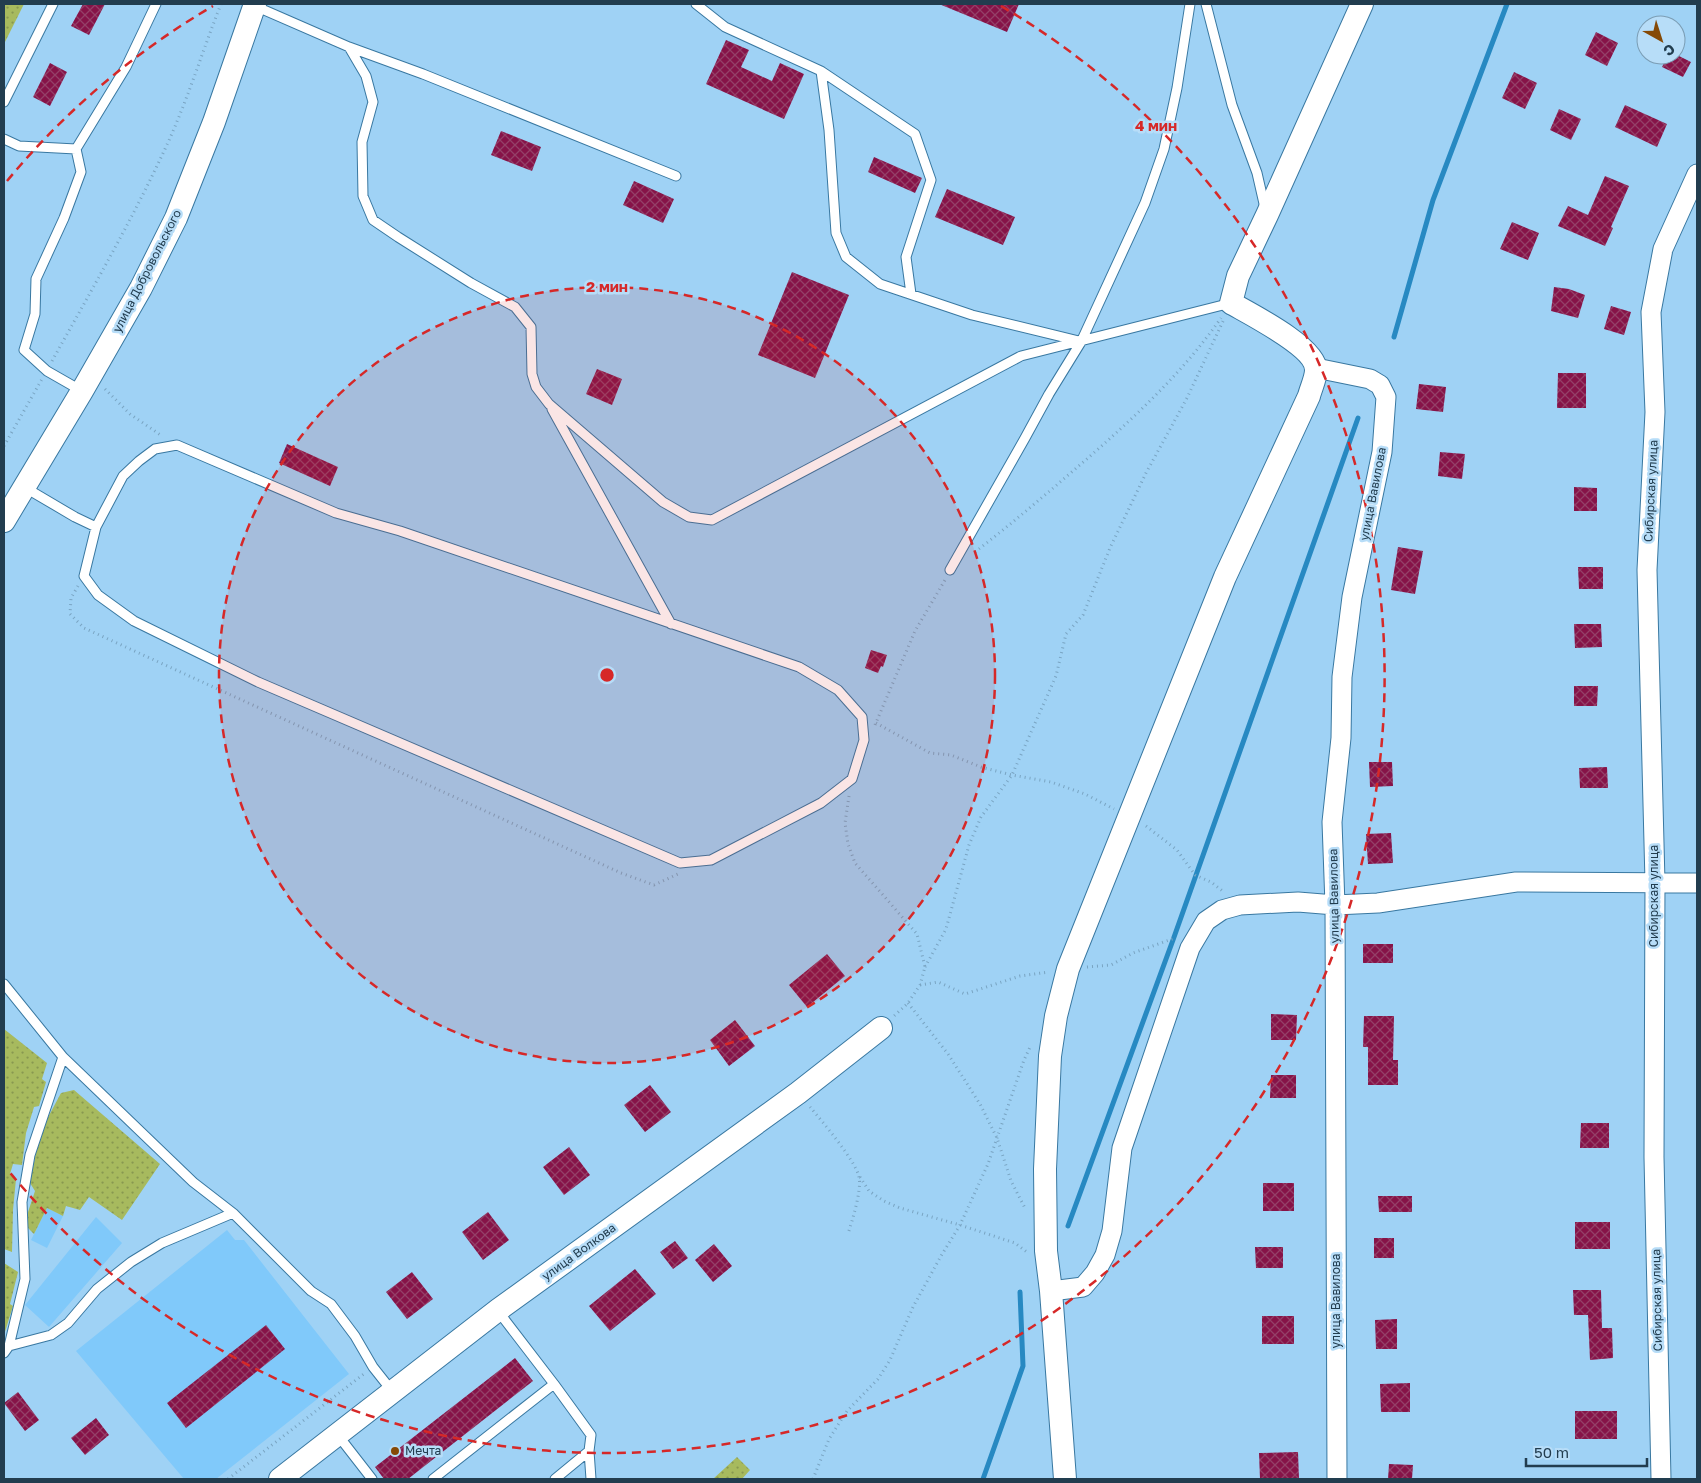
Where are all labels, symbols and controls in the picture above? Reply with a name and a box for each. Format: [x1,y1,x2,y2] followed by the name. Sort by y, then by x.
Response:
[1636,15,1686,65] north arrow
[1660,41,1679,60] text: С
[1135,116,1177,134] text: 4 мин
[109,207,184,335] street label: улица Добровольского
[586,277,628,295] text: 2 мин
[1640,439,1661,543] street label: Сибирская улица
[1356,446,1389,542] street label: улица Вавилова
[598,666,616,684] centre of rings
[1646,845,1661,947] street label: Сибирская улица
[1325,848,1342,944] street label: улица Вавилова
[539,1220,619,1283] street label: улица Волкова
[1648,1249,1665,1351] street label: Сибирская улица
[1328,1254,1343,1348] street label: улица Вавилова
[1526,1436,1647,1468] scale bar
[405,1443,441,1458] place label: Мечта
[1534,1443,1569,1461] text: 50 m
[389,1445,401,1457] marker: Мечта

